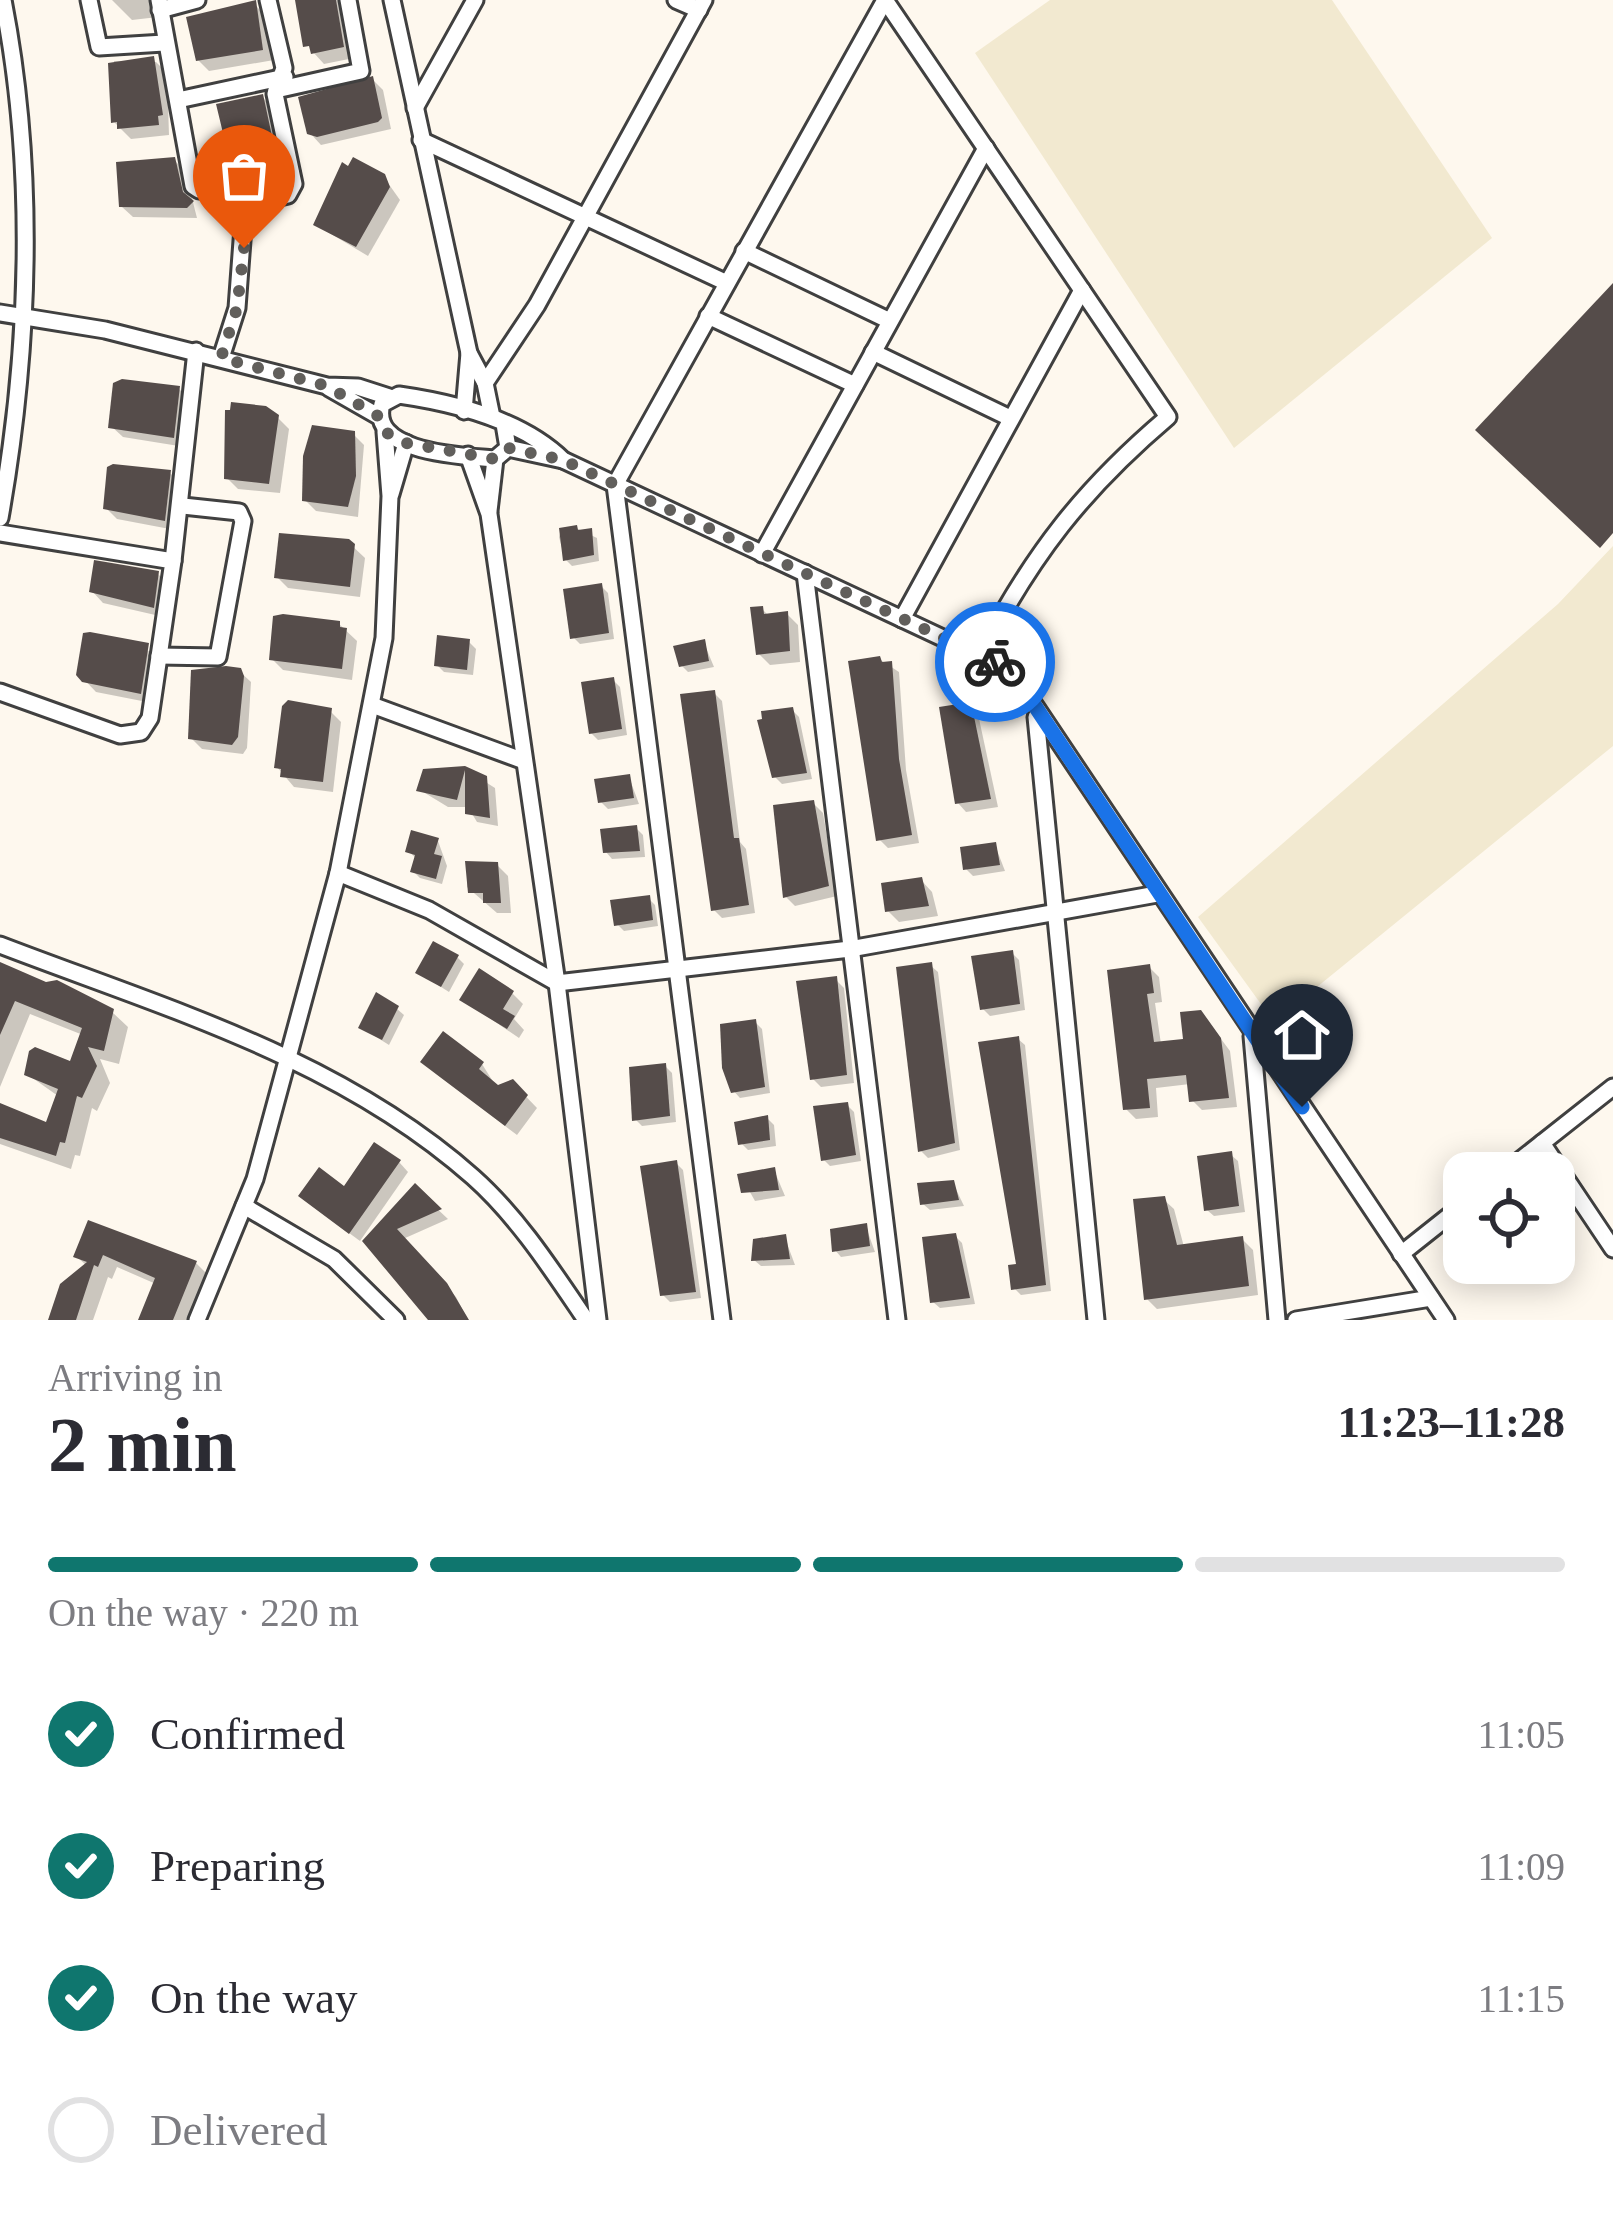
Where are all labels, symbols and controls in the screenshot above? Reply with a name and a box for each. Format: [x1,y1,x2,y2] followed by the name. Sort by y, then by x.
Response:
[193,125,295,248] pin
[211,143,277,209] icon: bag
[935,602,1055,722] courier
[962,629,1028,695] icon: bike
[1251,984,1353,1107] pin
[1269,1002,1335,1068] icon: home
[1443,1152,1575,1284] map controls
[1443,1152,1575,1284] button: locate
[48,1356,222,1399] text: Arriving in
[1337,1397,1565,1447] text: 11:23–11:28
[48,1401,237,1488] text: 2 min
[48,1591,359,1634] text: On the way · 220 m
[48,1701,114,1767] icon: check
[150,1709,345,1759] text: Confirmed
[1478,1713,1565,1756] text: 11:05
[48,1833,114,1899] icon: check
[150,1841,325,1891] text: Preparing
[1478,1845,1565,1888] text: 11:09
[48,1965,114,2031] icon: check
[150,1973,357,2023] text: On the way
[1478,1977,1565,2020] text: 11:15
[150,2105,327,2155] text: Delivered

